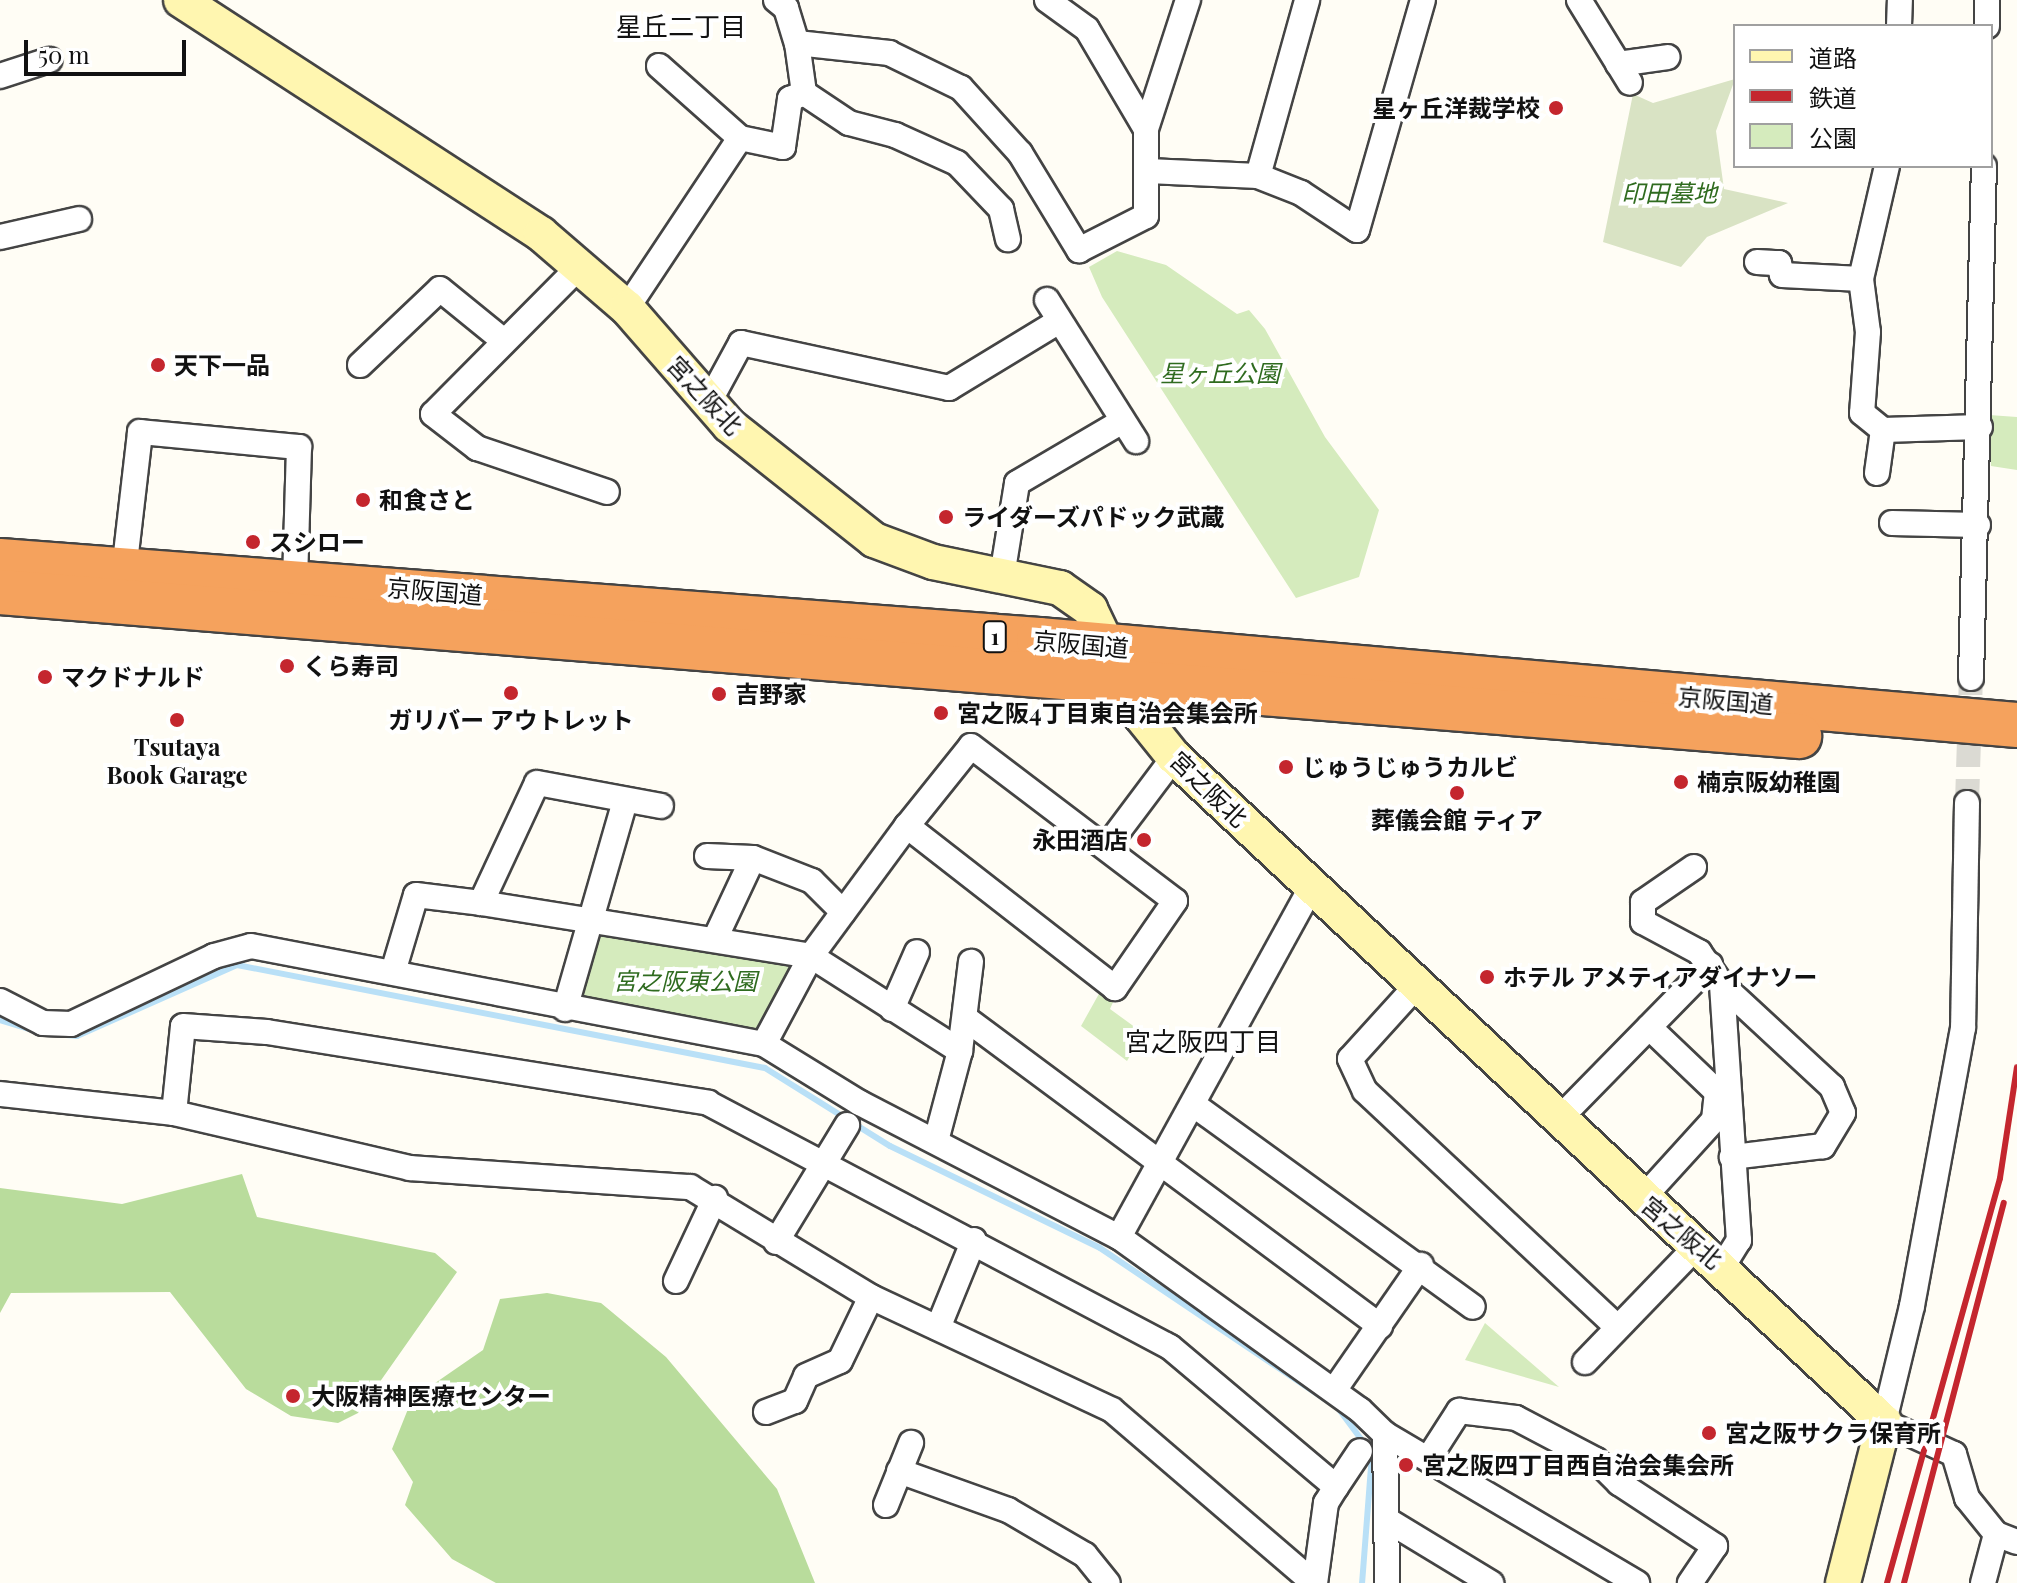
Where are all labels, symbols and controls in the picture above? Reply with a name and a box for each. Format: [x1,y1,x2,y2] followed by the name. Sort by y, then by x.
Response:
[616,10,746,42] district label: 星丘二丁目
[28,24,190,74] scale bar
[1733,24,1993,168] legend
[38,38,90,70] text: 50 m
[1809,41,1857,73] text: 道路
[1809,81,1857,113] text: 鉄道
[1372,94,1540,122] place label: 星ヶ丘洋裁学校
[1547,99,1565,117] marker: 星ヶ丘洋裁学校
[1809,121,1857,153] text: 公園
[1621,179,1717,207] park label: 印田墓地
[662,350,748,440] street label: 宮之阪北
[174,351,270,379] place label: 天下一品
[149,356,167,374] marker: 天下一品
[1160,359,1280,387] park label: 星ヶ丘公園
[379,486,475,514] place label: 和食さと
[354,491,372,509] marker: 和食さと
[962,503,1226,531] place label: ライダーズパドック武蔵
[937,508,955,526] marker: ライダーズパドック武蔵
[269,528,365,556] place label: スシロー
[244,533,262,551] marker: スシロー
[386,572,484,610] street label: 京阪国道
[981,619,1009,655] road number: 1
[1032,625,1130,663] street label: 京阪国道
[303,652,399,680] place label: くら寿司
[278,657,296,675] marker: くら寿司
[61,663,205,691] place label: マクドナルド
[36,668,54,686] marker: マクドナルド
[735,680,807,708] place label: 吉野家
[1677,681,1775,719] street label: 京阪国道
[502,684,520,702] marker: ガリバー アウトレット
[710,685,728,703] marker: 吉野家
[957,699,1258,727] place label: 宮之阪4丁目東自治会集会所
[932,704,950,722] marker: 宮之阪4丁目東自治会集会所
[388,706,634,734] place label: ガリバー アウトレット
[168,711,186,729] marker: Tsutaya Book Garage
[106,733,248,789] place label: Tsutaya Book Garage
[1164,745,1254,833] street label: 宮之阪北
[1302,753,1518,781] place label: じゅうじゅうカルビ
[1277,758,1295,776] marker: じゅうじゅうカルビ
[1697,768,1841,796] place label: 楠京阪幼稚園
[1672,773,1690,791] marker: 楠京阪幼稚園
[1448,784,1466,802] marker: 葬儀会館 ティア
[1370,806,1544,834] place label: 葬儀会館 ティア
[1032,826,1128,854] place label: 永田酒店
[1135,831,1153,849] marker: 永田酒店
[1503,963,1821,991] place label: ホテル アメティアダイナソー
[613,967,757,995] park label: 宮之阪東公園
[1478,968,1496,986] marker: ホテル アメティアダイナソー
[1125,1025,1281,1057] district label: 宮之阪四丁目
[1636,1190,1728,1274] street label: 宮之阪北
[311,1382,551,1410] place label: 大阪精神医療センター
[282,1385,304,1407] marker: 大阪精神医療センター
[1725,1419,1941,1447] place label: 宮之阪サクラ保育所
[1700,1424,1718,1442] marker: 宮之阪サクラ保育所
[1422,1451,1734,1479] place label: 宮之阪四丁目西自治会集会所
[1397,1456,1415,1474] marker: 宮之阪四丁目西自治会集会所

